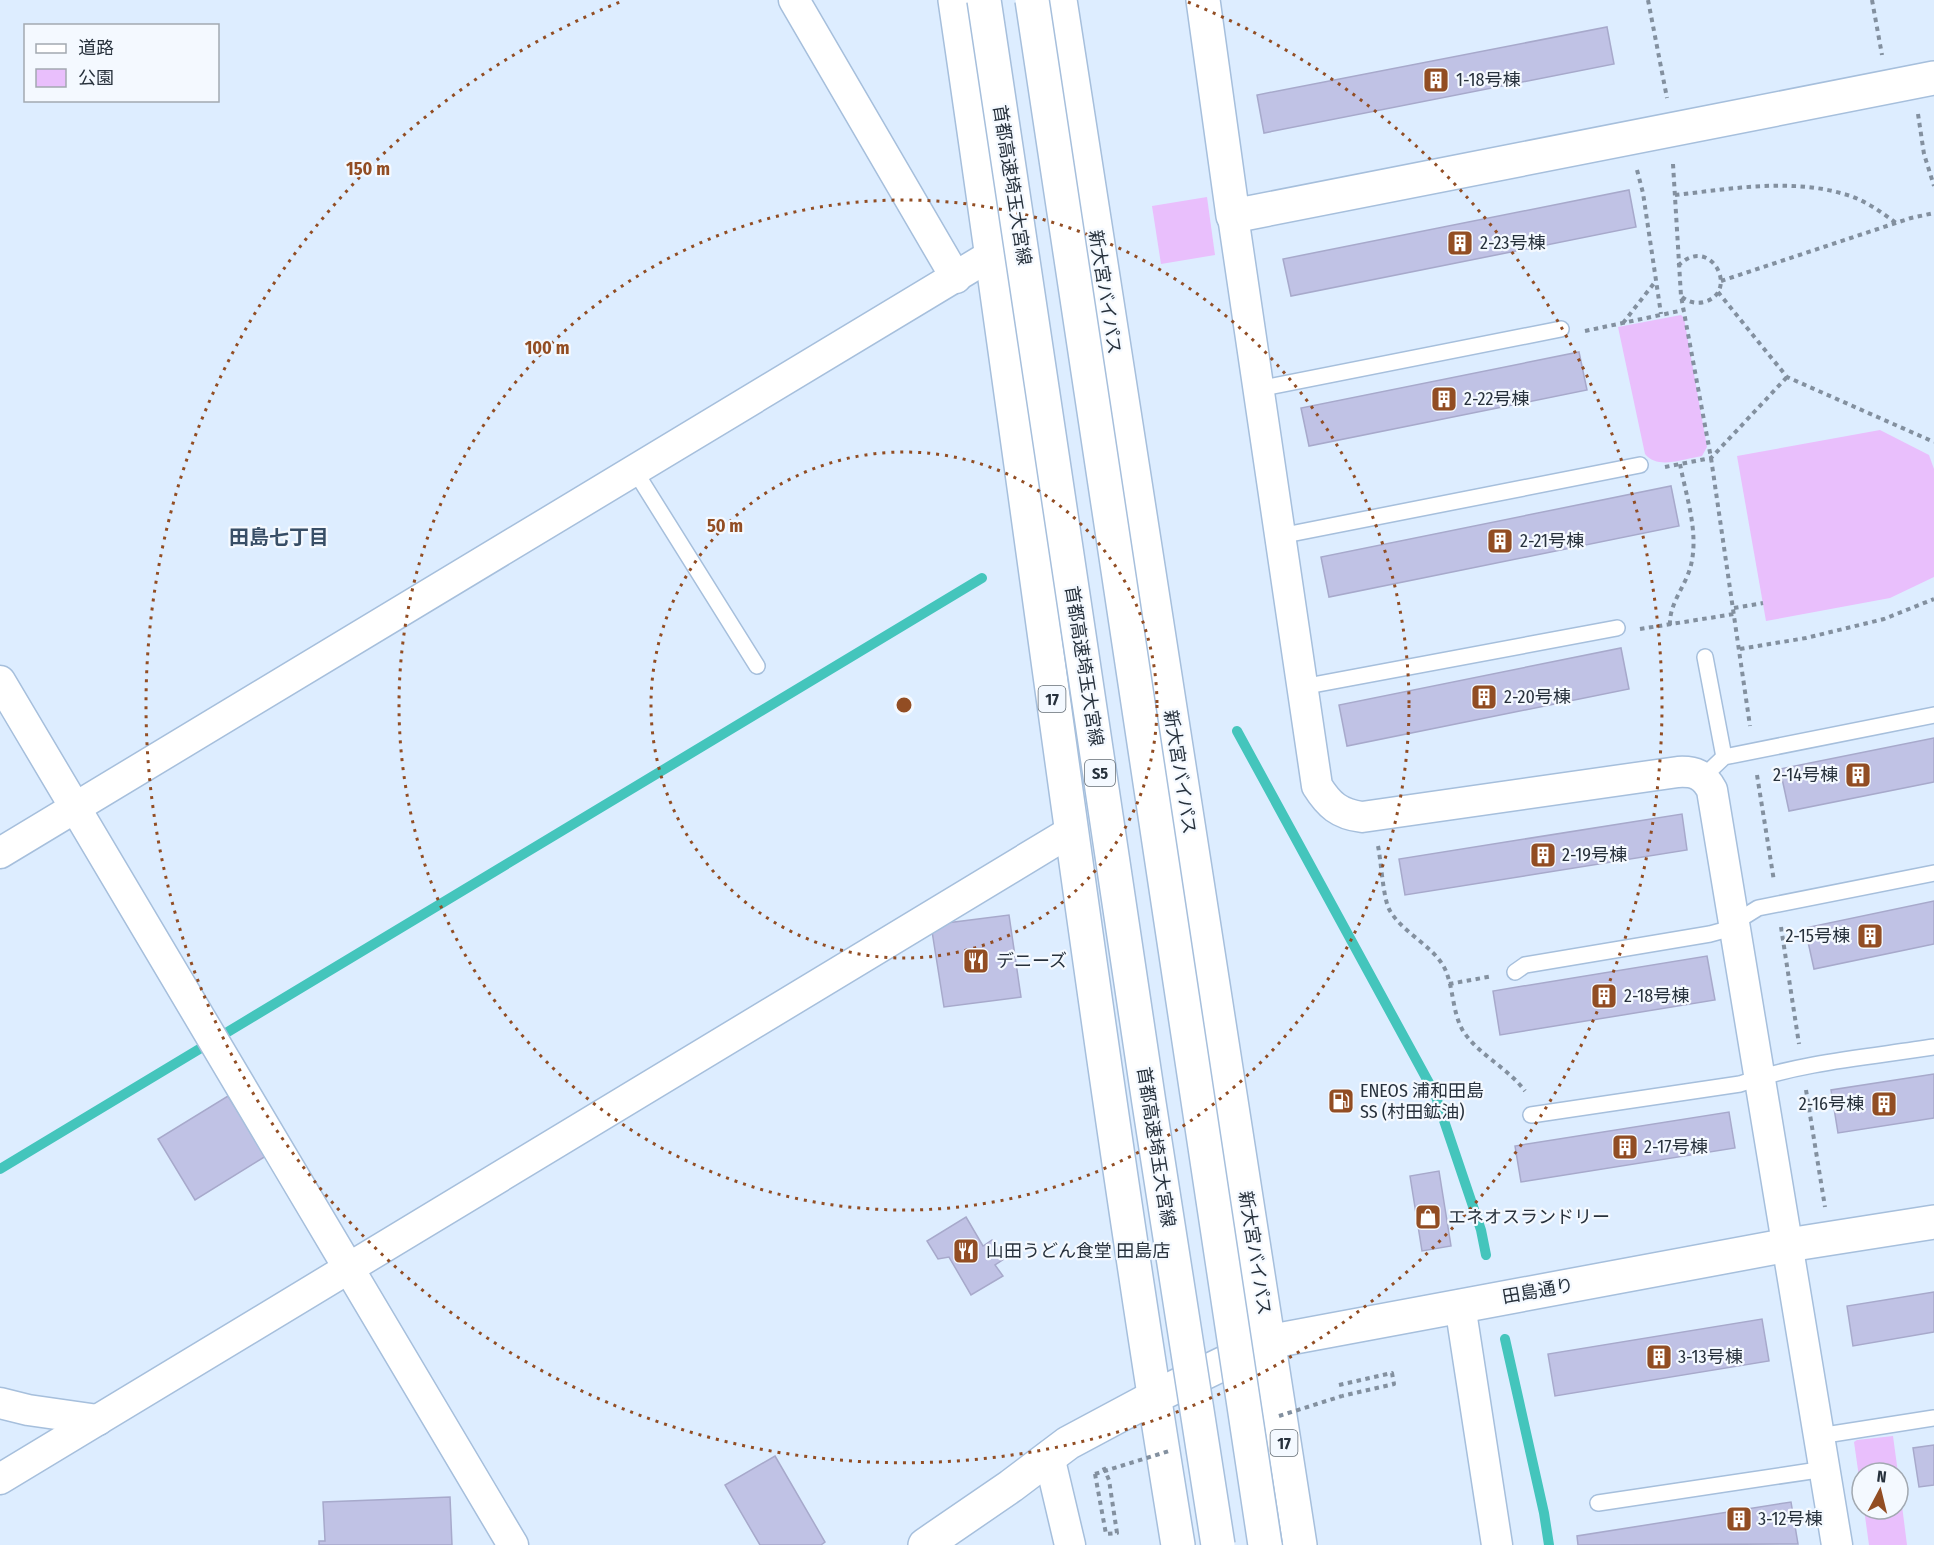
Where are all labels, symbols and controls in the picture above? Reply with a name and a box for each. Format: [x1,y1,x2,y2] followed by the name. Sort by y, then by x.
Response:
[24,24,219,102] legend
[78,37,114,59] text: 道路
[1421,65,1451,95] building icon: 1-18号棟
[78,67,114,89] text: 公園
[1456,69,1520,91] place label: 1-18号棟
[988,103,1036,267] street label: 首都高速埼玉大宮線
[346,158,390,180] text: 150 m
[1084,228,1126,356] street label: 新大宮バイパス
[1445,228,1475,258] building icon: 2-23号棟
[1480,232,1545,254] place label: 2-23号棟
[525,337,569,359] text: 100 m
[1429,384,1459,414] building icon: 2-22号棟
[1464,388,1529,410] place label: 2-22号棟
[707,515,743,537] text: 50 m
[229,525,329,549] district label: 田島七丁目
[1485,526,1515,556] building icon: 2-21号棟
[1520,530,1584,552] place label: 2-21号棟
[1060,584,1108,748] street label: 首都高速埼玉大宮線
[1469,682,1499,712] building icon: 2-20号棟
[1038,686,1066,712] road number: 17
[1504,686,1571,708] place label: 2-20号棟
[894,695,914,715] centre of rings
[1159,708,1201,836] street label: 新大宮バイパス
[1085,760,1115,786] road number: S5
[1843,760,1873,790] building icon: 2-14号棟
[1773,764,1838,786] place label: 2-14号棟
[1528,840,1558,870] building icon: 2-19号棟
[1562,844,1627,866] place label: 2-19号棟
[1855,921,1885,951] building icon: 2-15号棟
[1785,925,1850,947] place label: 2-15号棟
[961,946,991,976] restaurant icon: デニーズ
[996,950,1067,972] place label: デニーズ
[1589,981,1619,1011] building icon: 2-18号棟
[1624,985,1689,1007] place label: 2-18号棟
[1132,1065,1180,1229] street label: 首都高速埼玉大宮線
[1360,1080,1484,1123] place label: ENEOS 浦和田島 SS (村田鉱油)
[1326,1086,1356,1116] fuel station icon: ENEOS 浦和田島 SS (村田鉱油)
[1869,1089,1899,1119] building icon: 2-16号棟
[1799,1093,1864,1115] place label: 2-16号棟
[1610,1132,1640,1162] building icon: 2-17号棟
[1644,1136,1708,1158] place label: 2-17号棟
[1234,1189,1276,1317] street label: 新大宮バイパス
[1413,1202,1443,1232] shop icon: エネオスランドリー
[1448,1206,1610,1228] place label: エネオスランドリー
[951,1236,981,1266] restaurant icon: 山田うどん食堂 田島店
[986,1240,1170,1262] place label: 山田うどん食堂 田島店
[1501,1274,1575,1308] street label: 田島通り
[1644,1342,1674,1372] building icon: 3-13号棟
[1678,1346,1743,1368] place label: 3-13号棟
[1270,1430,1298,1456] road number: 17
[1850,1461,1910,1521] north arrow
[1876,1467,1888,1487] text: N
[1724,1504,1754,1534] building icon: 3-12号棟
[1758,1508,1822,1530] place label: 3-12号棟

